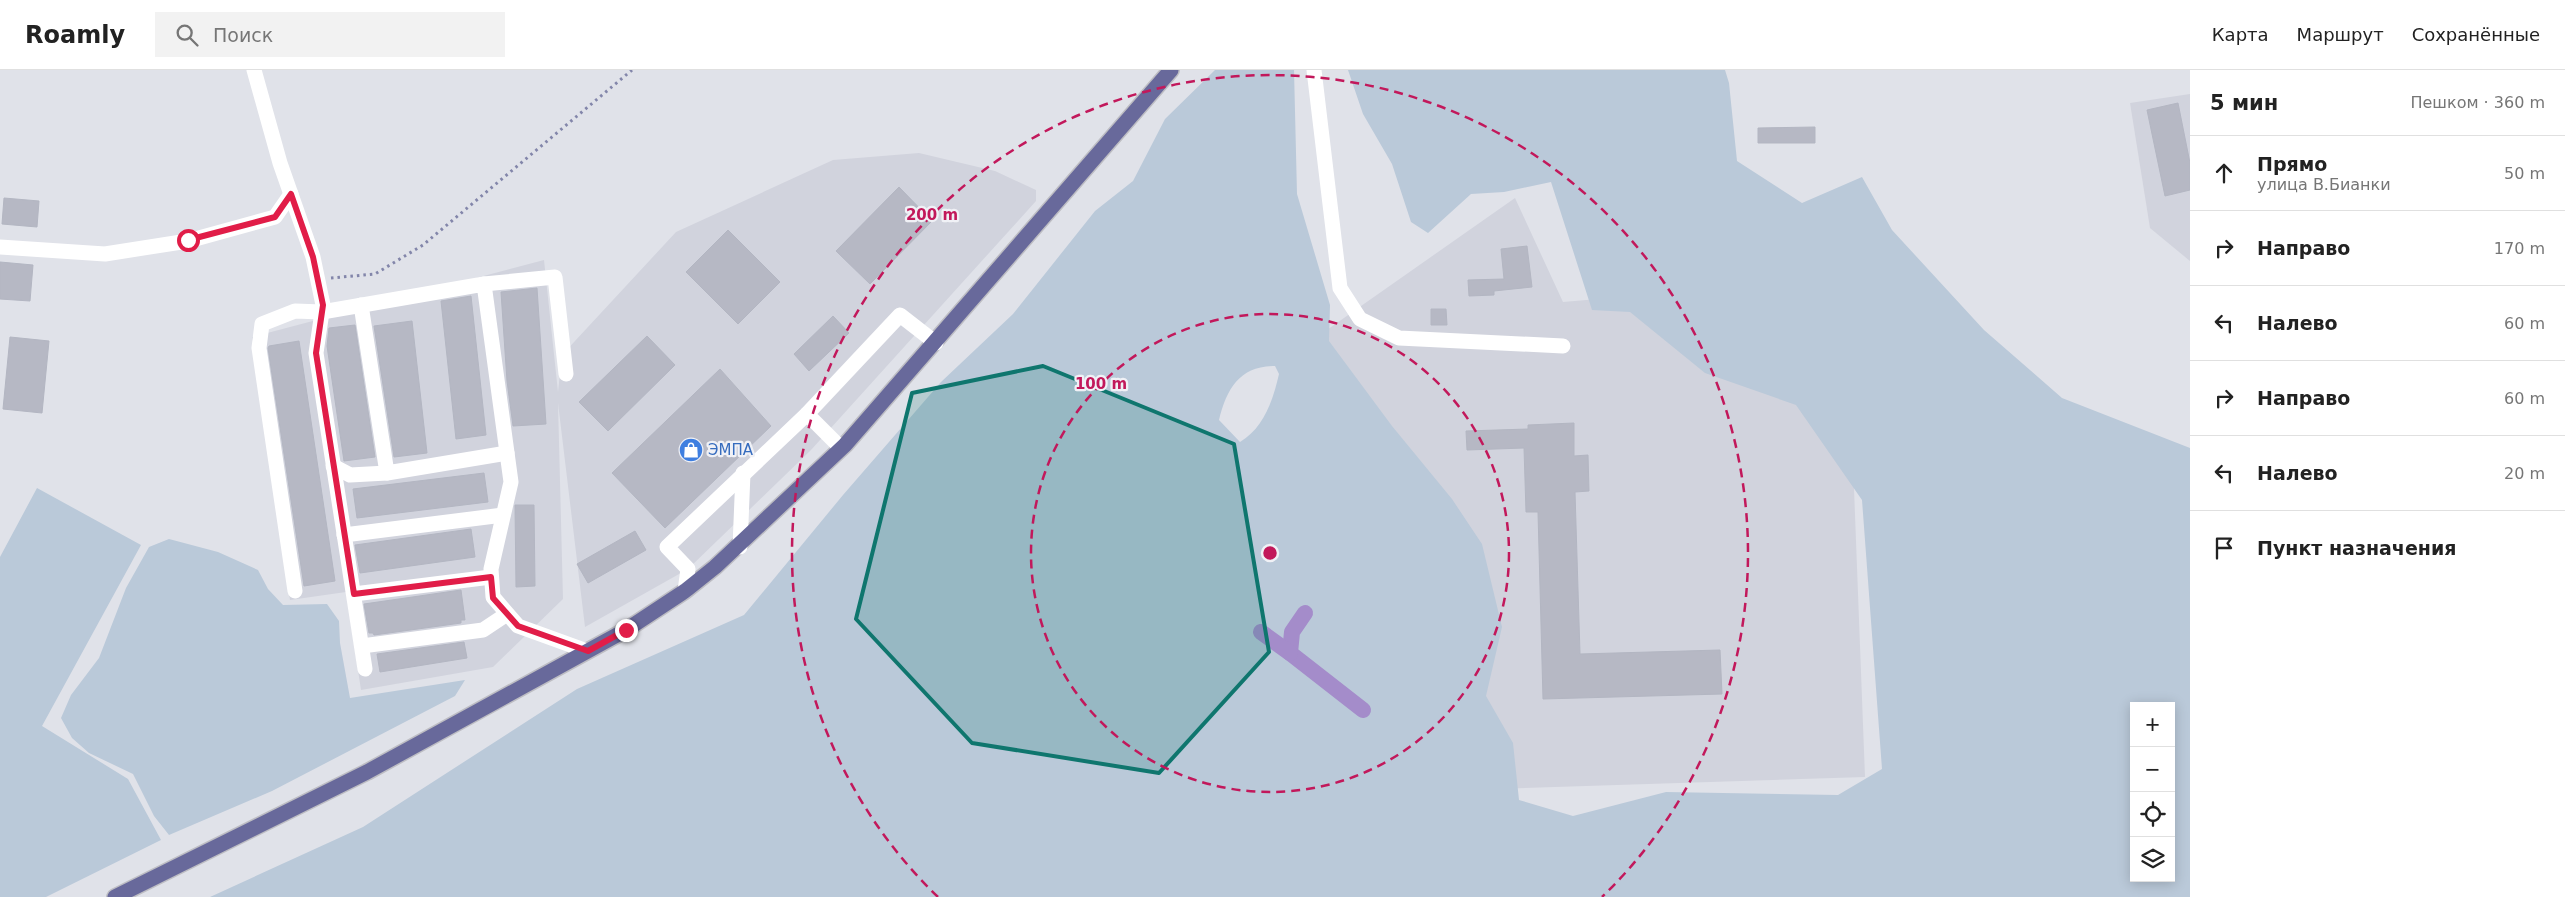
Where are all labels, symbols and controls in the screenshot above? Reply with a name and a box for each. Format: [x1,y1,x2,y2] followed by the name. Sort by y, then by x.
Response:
[155,12,505,57] search box
[25,21,125,49] text: Roamly
[173,21,201,49] icon: search
[213,24,273,46] text: Поиск
[2212,24,2269,45] text: Карта
[2297,24,2384,45] text: Маршрут
[2412,24,2540,45] text: Сохранённые
[2210,91,2278,115] text: 5 мин
[2410,93,2545,112] text: Пешком · 360 m
[2257,153,2327,175] text: Прямо
[2210,159,2238,187] icon: ahead
[2504,164,2545,183] text: 50 m
[2257,175,2391,194] text: улица В.Бианки
[906,206,958,224] text: 200 m
[177,229,200,252] route start
[2210,234,2238,262] icon: right
[2257,237,2350,259] text: Направо
[2494,239,2545,258] text: 170 m
[2210,309,2238,337] icon: left
[2257,312,2338,334] text: Налево
[2504,314,2545,333] text: 60 m
[1075,375,1127,393] text: 100 m
[2210,384,2238,412] icon: right
[2257,387,2350,409] text: Направо
[2504,389,2545,408] text: 60 m
[678,437,704,463] shop icon: ЭМПА
[708,441,754,459] place label: ЭМПА
[2210,459,2238,487] icon: left
[2257,462,2338,484] text: Налево
[2504,464,2545,483] text: 20 m
[2210,534,2238,562] icon: arrive
[2257,537,2456,559] text: Пункт назначения
[1261,544,1279,562] centre of rings
[615,619,638,642] route end
[2130,702,2175,882] map controls
[2130,702,2175,747] button: +
[2130,747,2175,792] button: −
[2130,792,2175,837] button: locate
[2130,837,2175,882] button: layers

